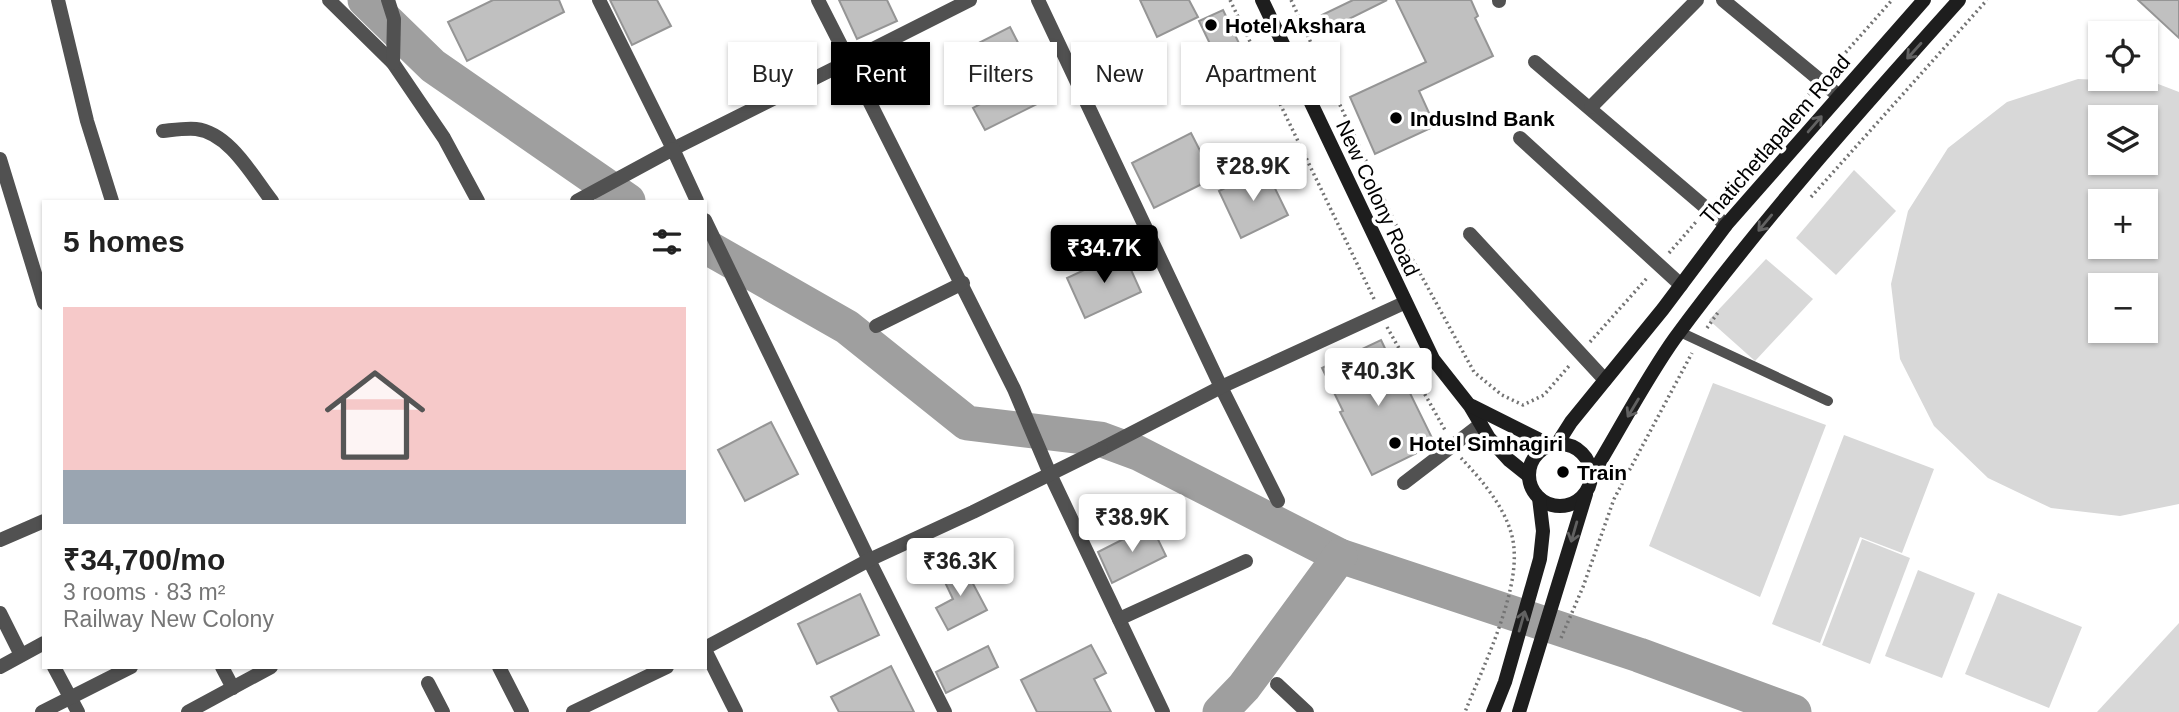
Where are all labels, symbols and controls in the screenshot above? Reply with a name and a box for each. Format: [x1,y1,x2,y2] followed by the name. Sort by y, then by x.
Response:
[1225,14,1366,37] place label: Hotel Akshara
[1203,17,1219,33] marker: Hotel Akshara
[2088,21,2158,343] map controls
[2088,21,2158,91] button: locate
[728,42,817,105] chip: Buy
[831,42,930,105] chip: Rent
[944,42,1057,105] chip: Filters
[1071,42,1167,105] chip: New
[1181,42,1340,105] chip: Apartment
[1905,42,1922,59] one-way arrow
[1695,50,1855,228] street label: Thatichetlapalem Road
[2088,105,2158,175] button: layers
[1410,107,1555,130] place label: IndusInd Bank
[1388,110,1404,126] marker: IndusInd Bank
[1807,115,1823,133] one-way arrow
[1332,116,1424,280] street label: New Colony Road
[1196,144,1310,203] pin: ₹28.9K
[1216,153,1290,179] text: ₹28.9K
[2088,189,2158,259] button: +
[1758,214,1773,232] one-way arrow
[648,223,686,261] icon: filters
[63,225,185,258] text: 5 homes
[1047,226,1161,285] pin: ₹34.7K
[1067,235,1141,261] text: ₹34.7K
[2088,273,2158,343] button: −
[1321,348,1435,408] pin: ₹40.3K
[312,352,438,478] icon: home
[1341,358,1415,384] text: ₹40.3K
[1625,397,1639,417] one-way arrow
[1409,432,1563,455] place label: Hotel Simhagiri
[1387,435,1403,451] marker: Hotel Simhagiri
[1577,461,1627,484] place label: Train
[1555,464,1571,480] marker: Train
[1075,494,1189,554] pin: ₹38.9K
[1095,504,1169,530] text: ₹38.9K
[1567,520,1580,542] one-way arrow
[903,538,1017,598] pin: ₹36.3K
[63,543,225,576] text: ₹34,700/mo
[923,548,997,574] text: ₹36.3K
[63,579,225,605] text: 3 rooms · 83 m²
[63,606,274,632] text: Railway New Colony
[1517,610,1530,632] one-way arrow

